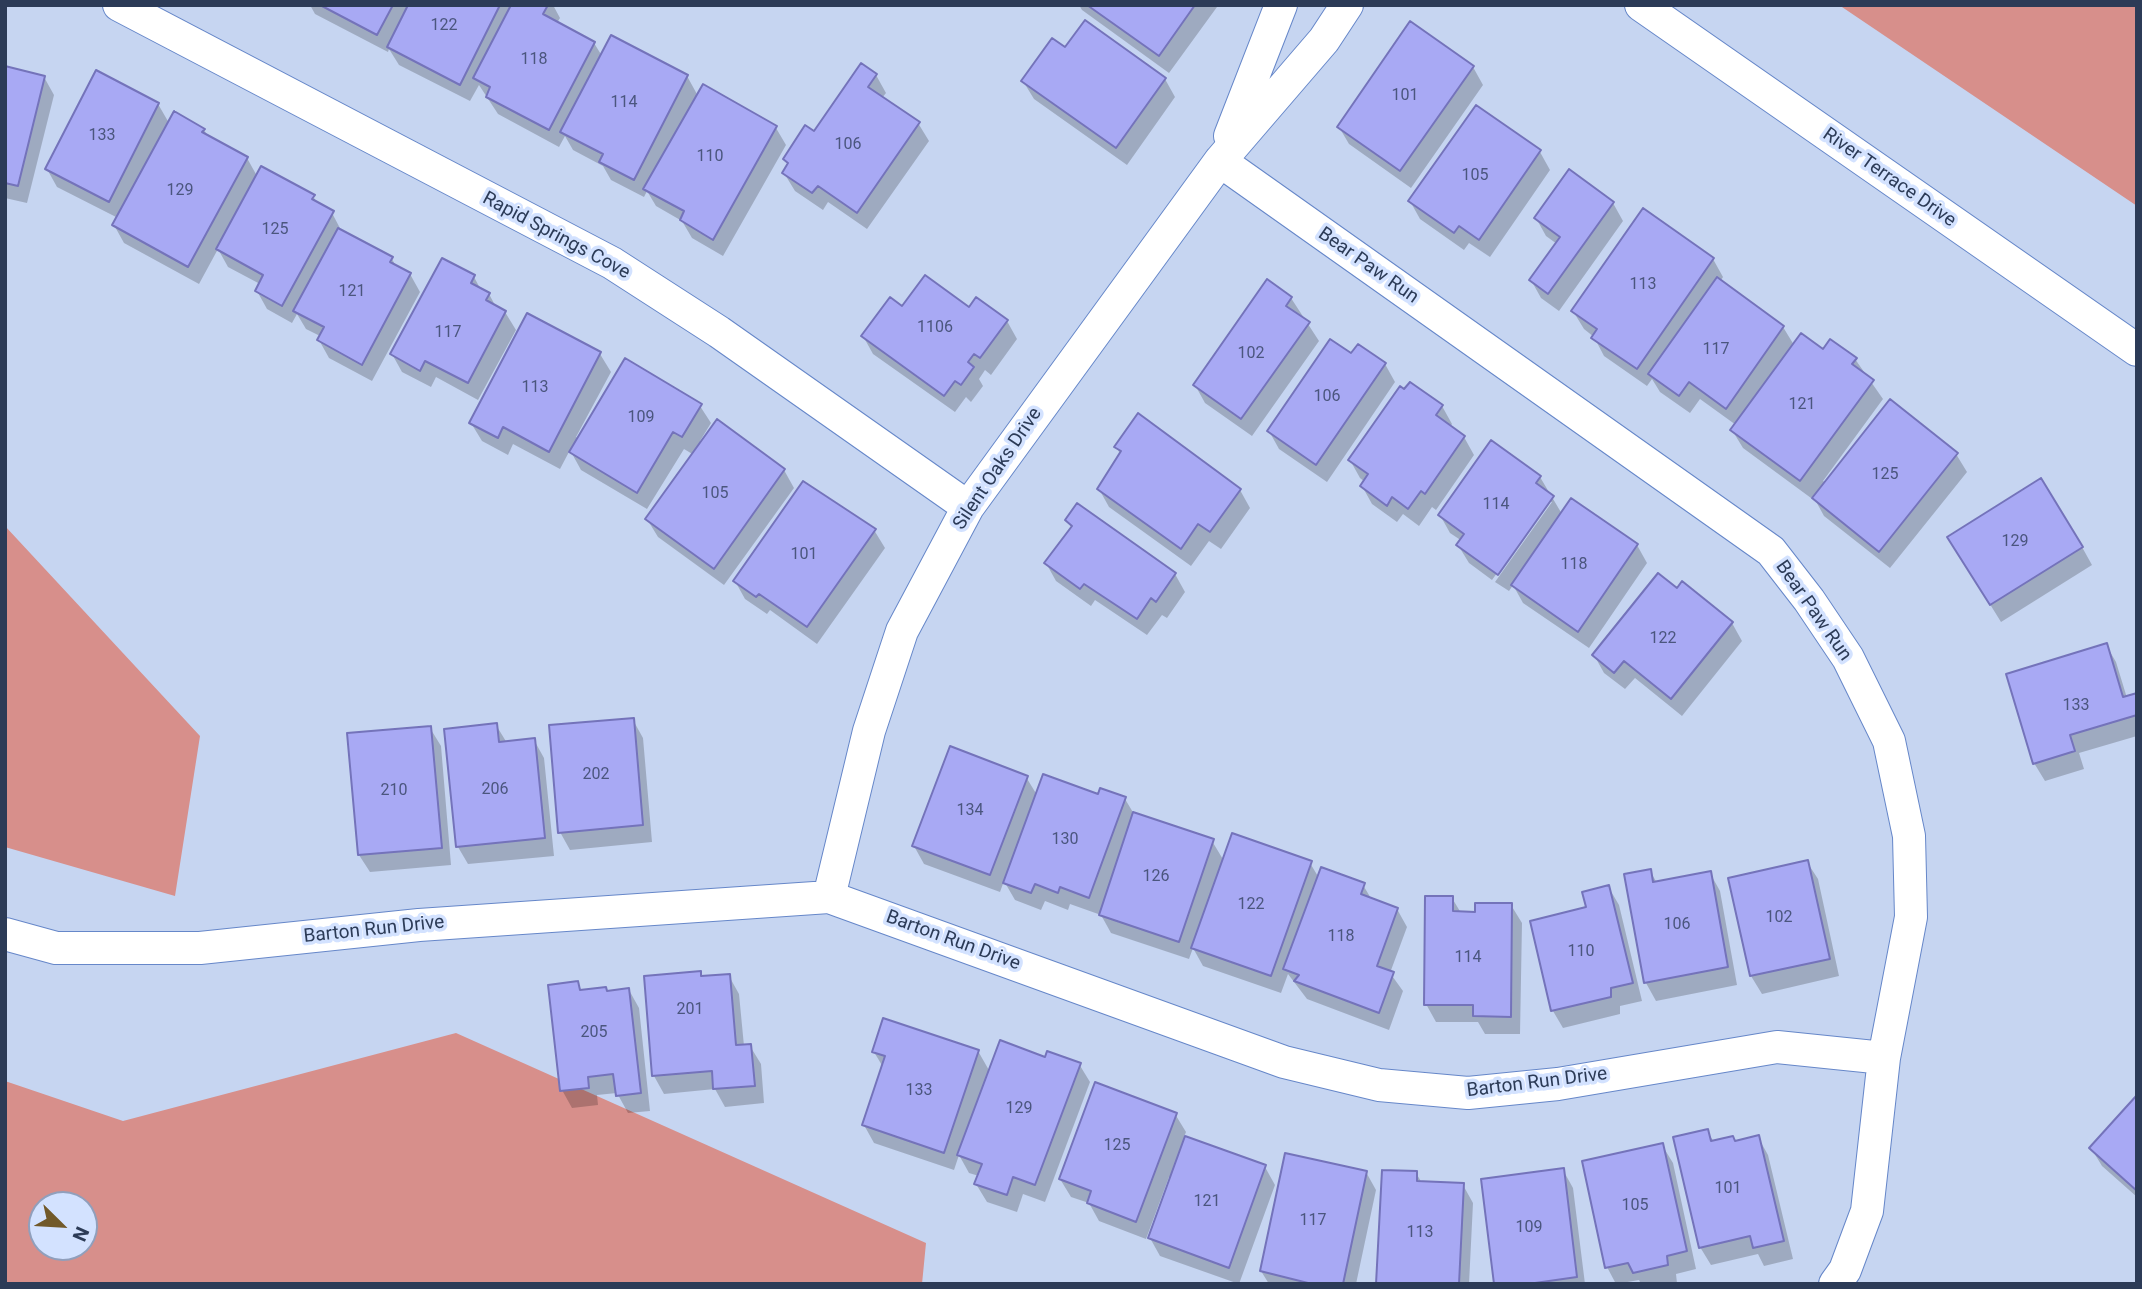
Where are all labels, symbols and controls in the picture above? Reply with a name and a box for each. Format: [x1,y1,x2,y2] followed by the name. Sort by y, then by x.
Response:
[431,16,457,36] house number: 122
[521,50,547,70] house number: 118
[1392,86,1418,106] house number: 101
[611,93,637,113] house number: 114
[1818,124,1960,232] street label: River Terrace Drive
[89,126,115,146] house number: 133
[835,135,861,155] house number: 106
[697,147,723,167] house number: 110
[1462,166,1488,186] house number: 105
[167,181,193,201] house number: 129
[478,188,634,284] street label: Rapid Springs Cove
[262,220,288,240] house number: 125
[1313,223,1423,309] street label: Bear Paw Run
[1630,275,1656,295] house number: 113
[339,282,365,302] house number: 121
[917,318,953,338] house number: 1106
[435,323,461,343] house number: 117
[1703,340,1729,360] house number: 117
[1238,344,1264,364] house number: 102
[522,378,548,398] house number: 113
[1314,387,1340,407] house number: 106
[1789,395,1815,415] house number: 121
[949,404,1047,534] street label: Silent Oaks Drive
[628,408,654,428] house number: 109
[1872,465,1898,485] house number: 125
[702,484,728,504] house number: 105
[1483,495,1509,515] house number: 114
[2002,532,2028,552] house number: 129
[791,545,817,565] house number: 101
[1561,555,1587,575] house number: 118
[1770,556,1856,666] street label: Bear Paw Run
[1650,629,1676,649] house number: 122
[2063,696,2089,716] house number: 133
[583,765,609,785] house number: 202
[482,780,508,800] house number: 206
[381,781,407,801] house number: 210
[957,801,983,821] house number: 134
[1052,830,1078,850] house number: 130
[1143,867,1169,887] house number: 126
[1238,895,1264,915] house number: 122
[883,906,1023,976] street label: Barton Run Drive
[1766,908,1792,928] house number: 102
[303,911,445,949] street label: Barton Run Drive
[1664,915,1690,935] house number: 106
[1328,927,1354,947] house number: 118
[1568,942,1594,962] house number: 110
[1455,948,1481,968] house number: 114
[677,1000,703,1020] house number: 201
[581,1023,607,1043] house number: 205
[1466,1063,1608,1103] street label: Barton Run Drive
[906,1081,932,1101] house number: 133
[1006,1099,1032,1119] house number: 129
[1104,1136,1130,1156] house number: 125
[1715,1179,1741,1199] house number: 101
[28,1191,98,1261] north arrow
[1194,1192,1220,1212] house number: 121
[1622,1196,1648,1216] house number: 105
[1300,1211,1326,1231] house number: 117
[1516,1218,1542,1238] house number: 109
[68,1223,94,1245] text: N
[1407,1223,1433,1243] house number: 113

